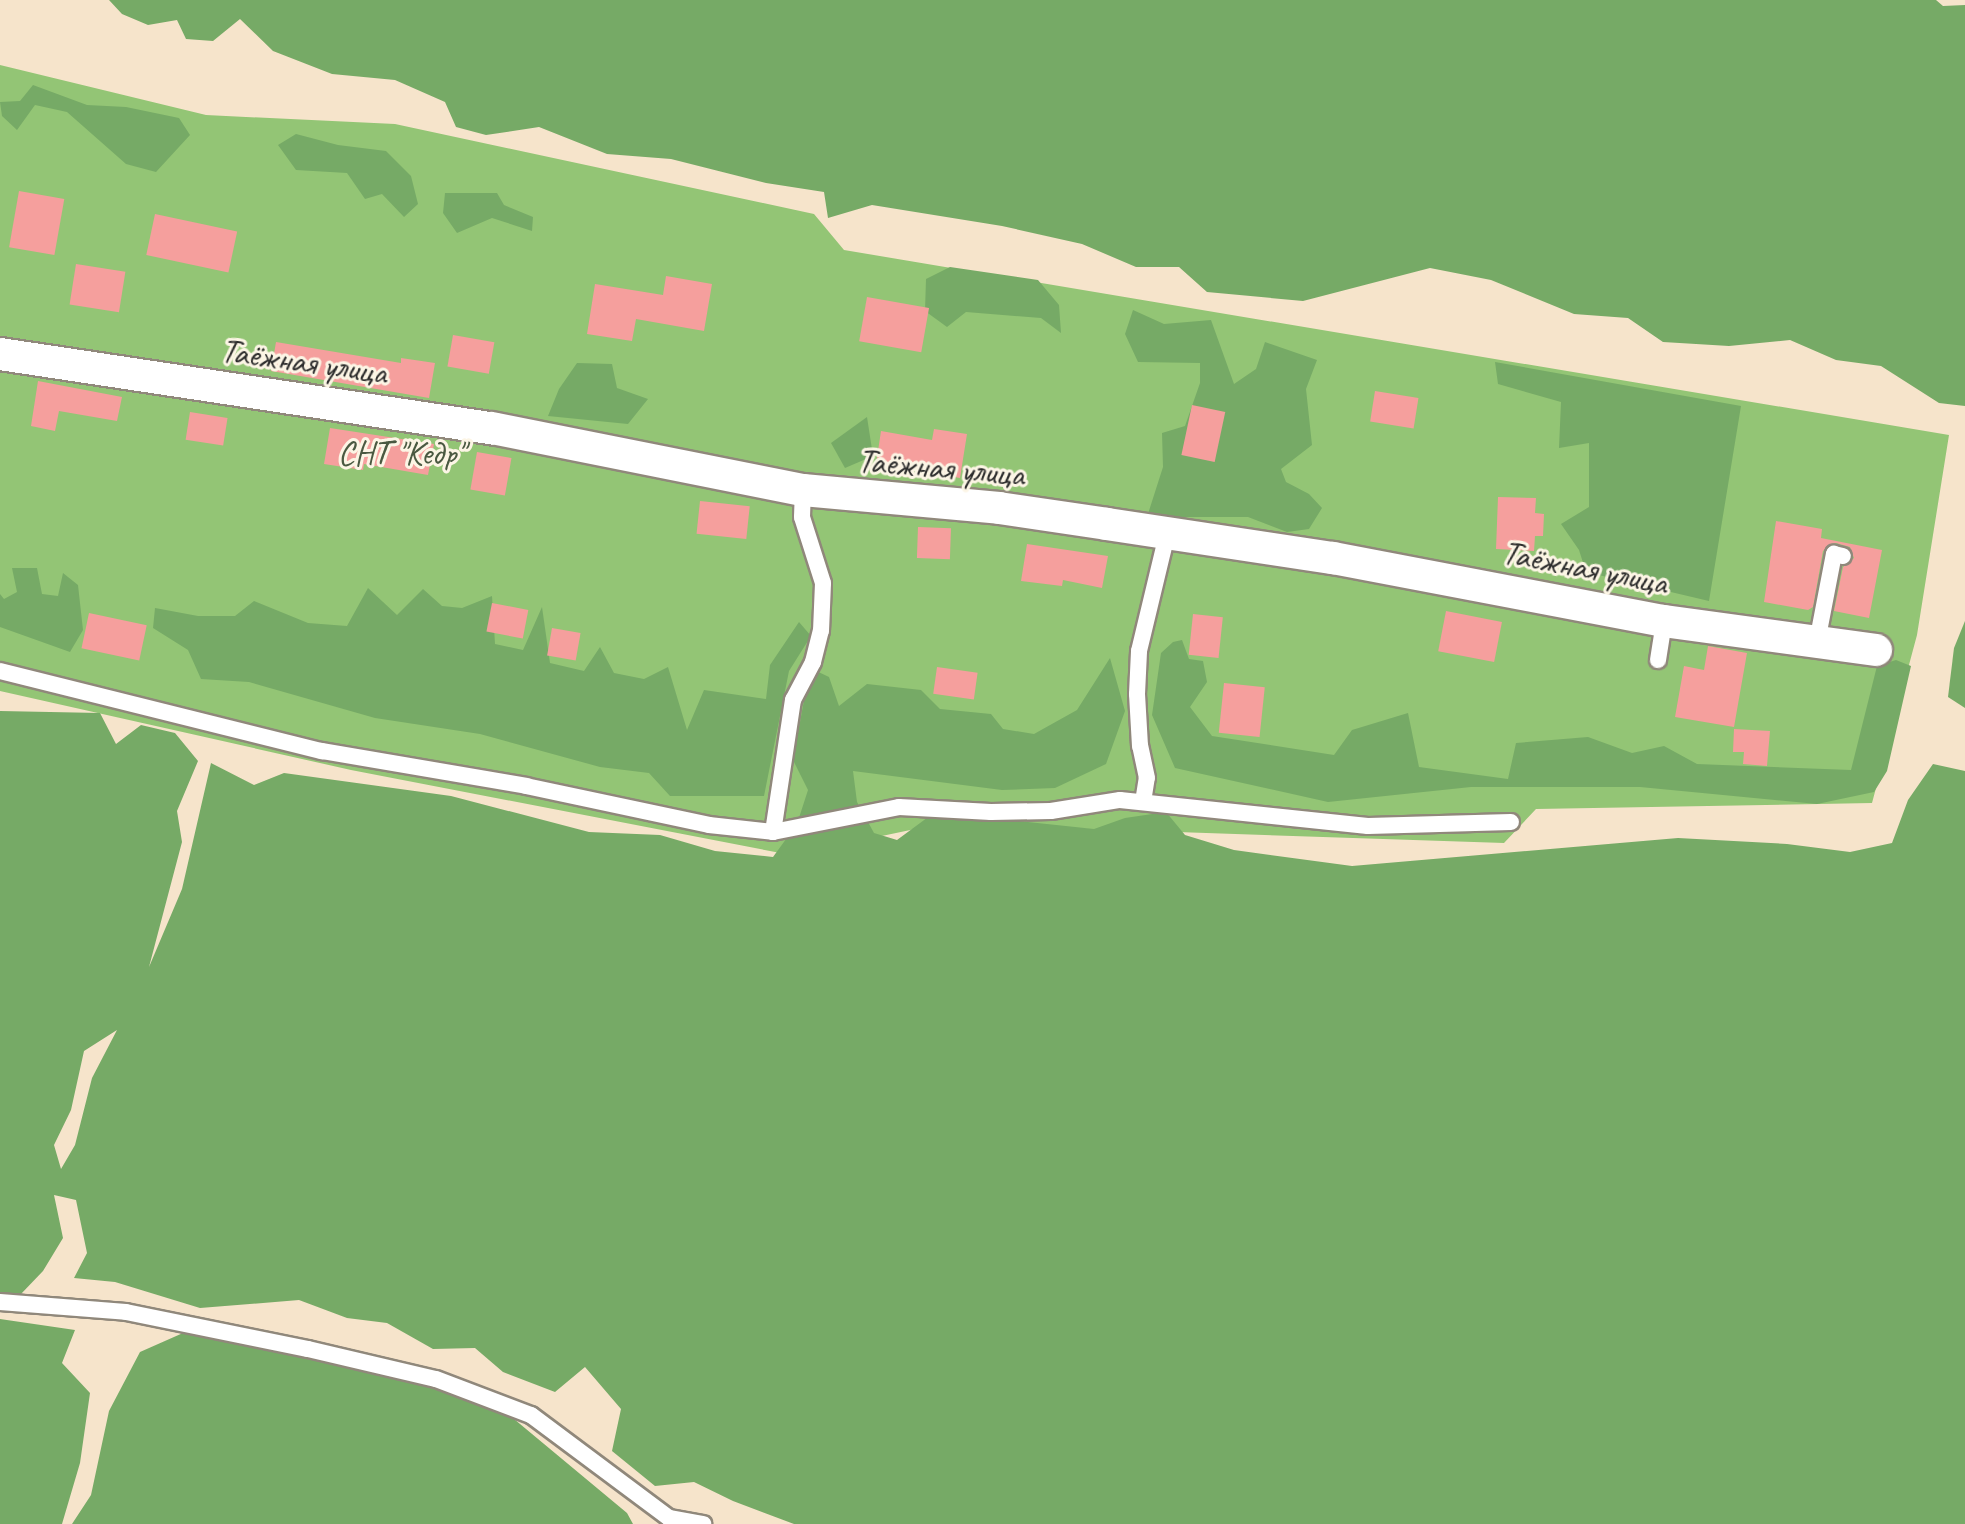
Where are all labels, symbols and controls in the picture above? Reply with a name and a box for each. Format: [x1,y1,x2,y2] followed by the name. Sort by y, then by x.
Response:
[217,329,391,393] street label: Таёжная улица
[338,433,464,473] park label: СНТ "Кедр"
[855,439,1027,495] street label: Таёжная улица
[1498,531,1672,603] street label: Таёжная улица

